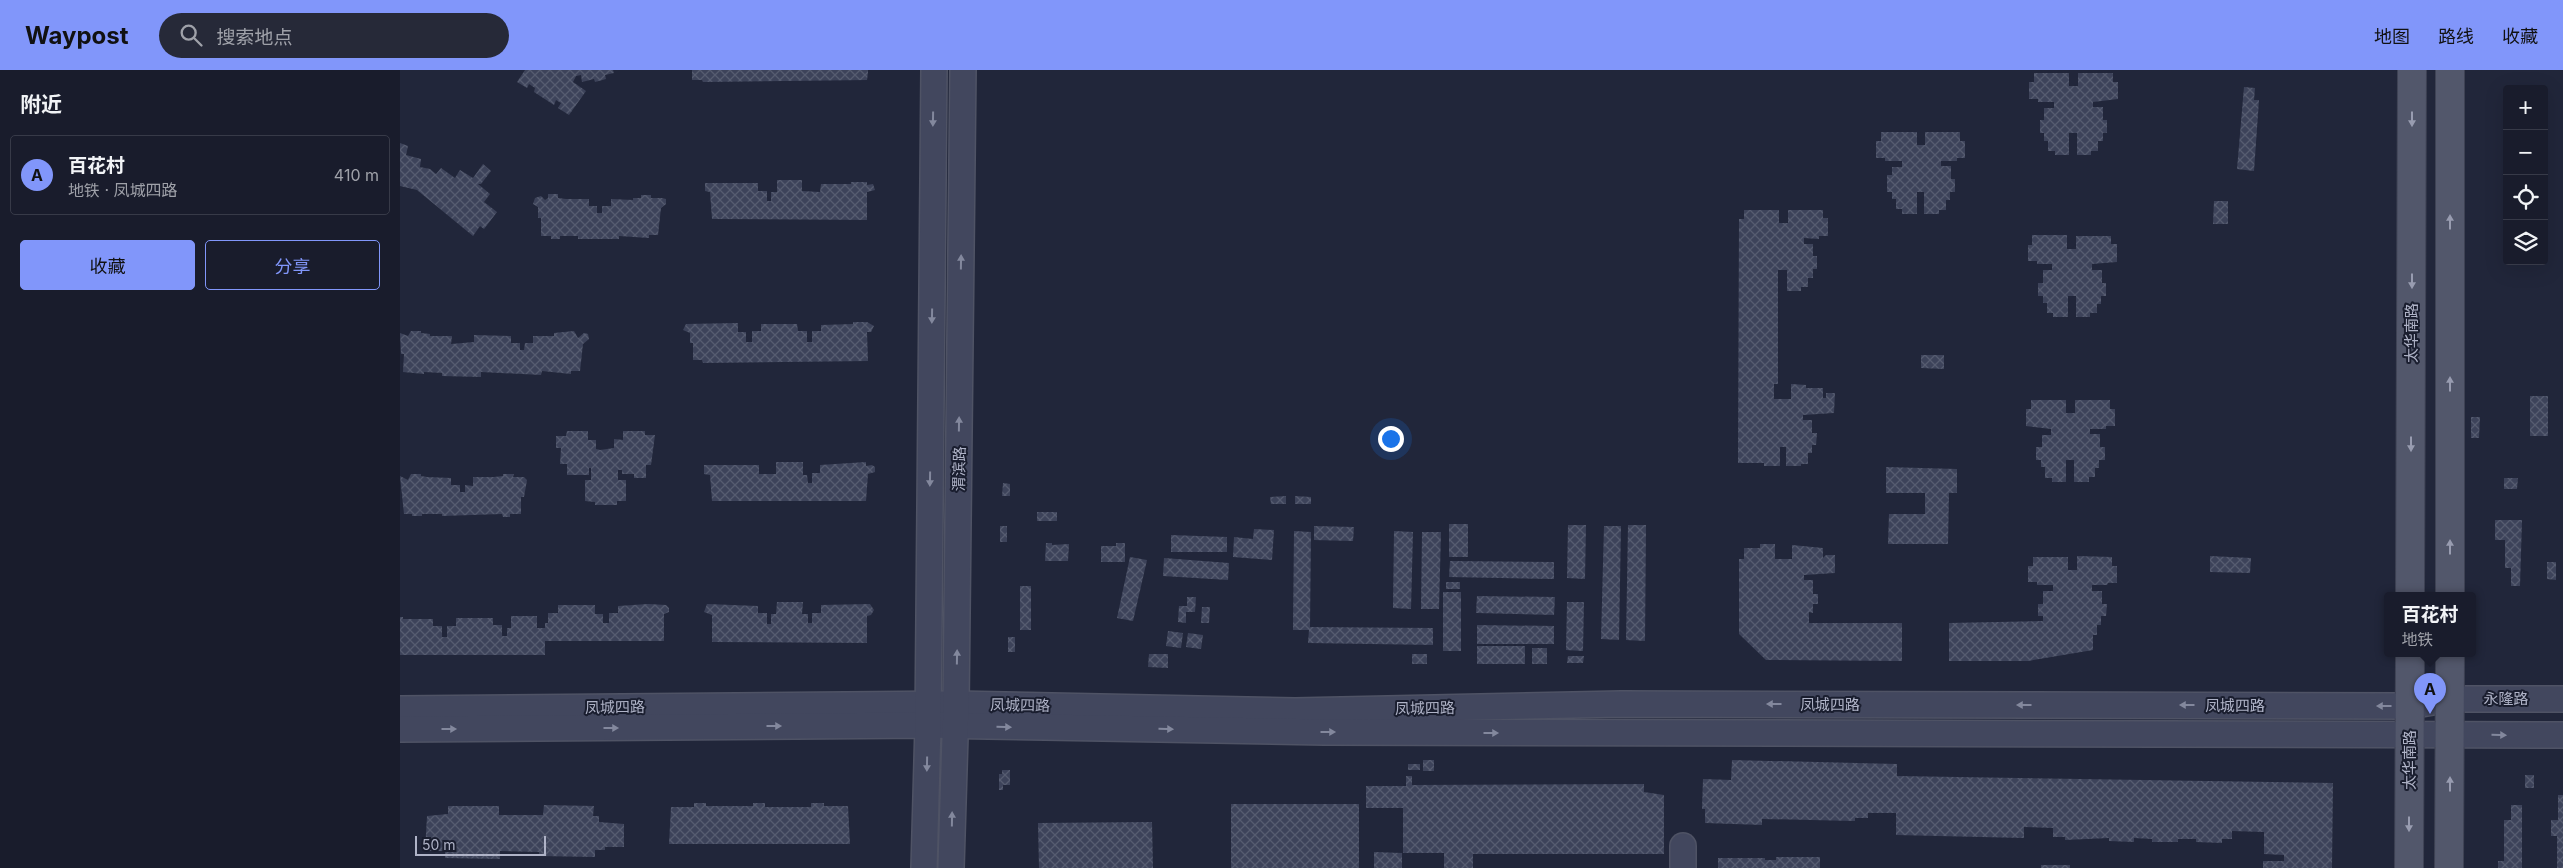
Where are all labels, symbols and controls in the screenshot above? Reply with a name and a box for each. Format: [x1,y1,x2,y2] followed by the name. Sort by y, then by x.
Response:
[159,13,509,58] search box
[25,21,129,50] text: Waypost
[177,21,205,49] icon: search
[217,26,293,49] text: 搜索地点
[2374,26,2410,47] text: 地图
[2438,26,2474,47] text: 路线
[2502,26,2538,47] text: 收藏
[2503,85,2548,265] map controls
[2503,85,2548,130] button: +
[20,92,62,117] text: 附近
[929,111,937,127] one-way arrow
[2408,111,2416,127] one-way arrow
[2503,130,2548,175] button: −
[68,154,125,177] text: 百花村
[31,165,43,185] text: A
[334,165,379,185] text: 410 m
[2503,175,2548,220] button: locate
[68,180,178,200] text: 地铁 · 凤城四路
[2446,213,2454,229] one-way arrow
[2503,220,2548,265] button: layers
[20,240,195,290] button: 收藏
[205,240,380,290] button: 分享
[957,254,965,270] one-way arrow
[2408,273,2416,289] one-way arrow
[2402,303,2421,363] street label: 太华南路
[927,308,935,324] one-way arrow
[2446,376,2454,392] one-way arrow
[955,416,963,432] one-way arrow
[1378,426,1404,452] your location
[2407,436,2415,452] one-way arrow
[949,446,969,492] street label: 渭滨路
[926,471,934,487] one-way arrow
[2446,538,2454,554] one-way arrow
[2384,592,2476,657] popup
[2401,603,2459,626] text: 百花村
[2401,629,2434,649] text: 地铁
[953,649,961,665] one-way arrow
[2414,673,2446,714] pin: A
[2483,689,2529,708] street label: 永隆路
[990,695,1050,715] street label: 凤城四路
[1800,695,1860,714] street label: 凤城四路
[2205,696,2265,715] street label: 凤城四路
[585,697,645,717] street label: 凤城四路
[1395,698,1455,718] street label: 凤城四路
[1766,700,1782,708] one-way arrow
[2016,701,2032,709] one-way arrow
[2178,701,2194,709] one-way arrow
[2376,702,2392,710] one-way arrow
[766,722,782,730] one-way arrow
[996,723,1012,731] one-way arrow
[603,724,619,732] one-way arrow
[441,725,457,733] one-way arrow
[1158,725,1174,733] one-way arrow
[1321,728,1337,736] one-way arrow
[1483,729,1499,737] one-way arrow
[2400,730,2419,790] street label: 太华南路
[2491,731,2507,739] one-way arrow
[922,756,930,772] one-way arrow
[2446,776,2454,792] one-way arrow
[949,811,957,827] one-way arrow
[2405,816,2413,832] one-way arrow
[415,833,546,856] scale bar
[422,836,456,853] text: 50 m

